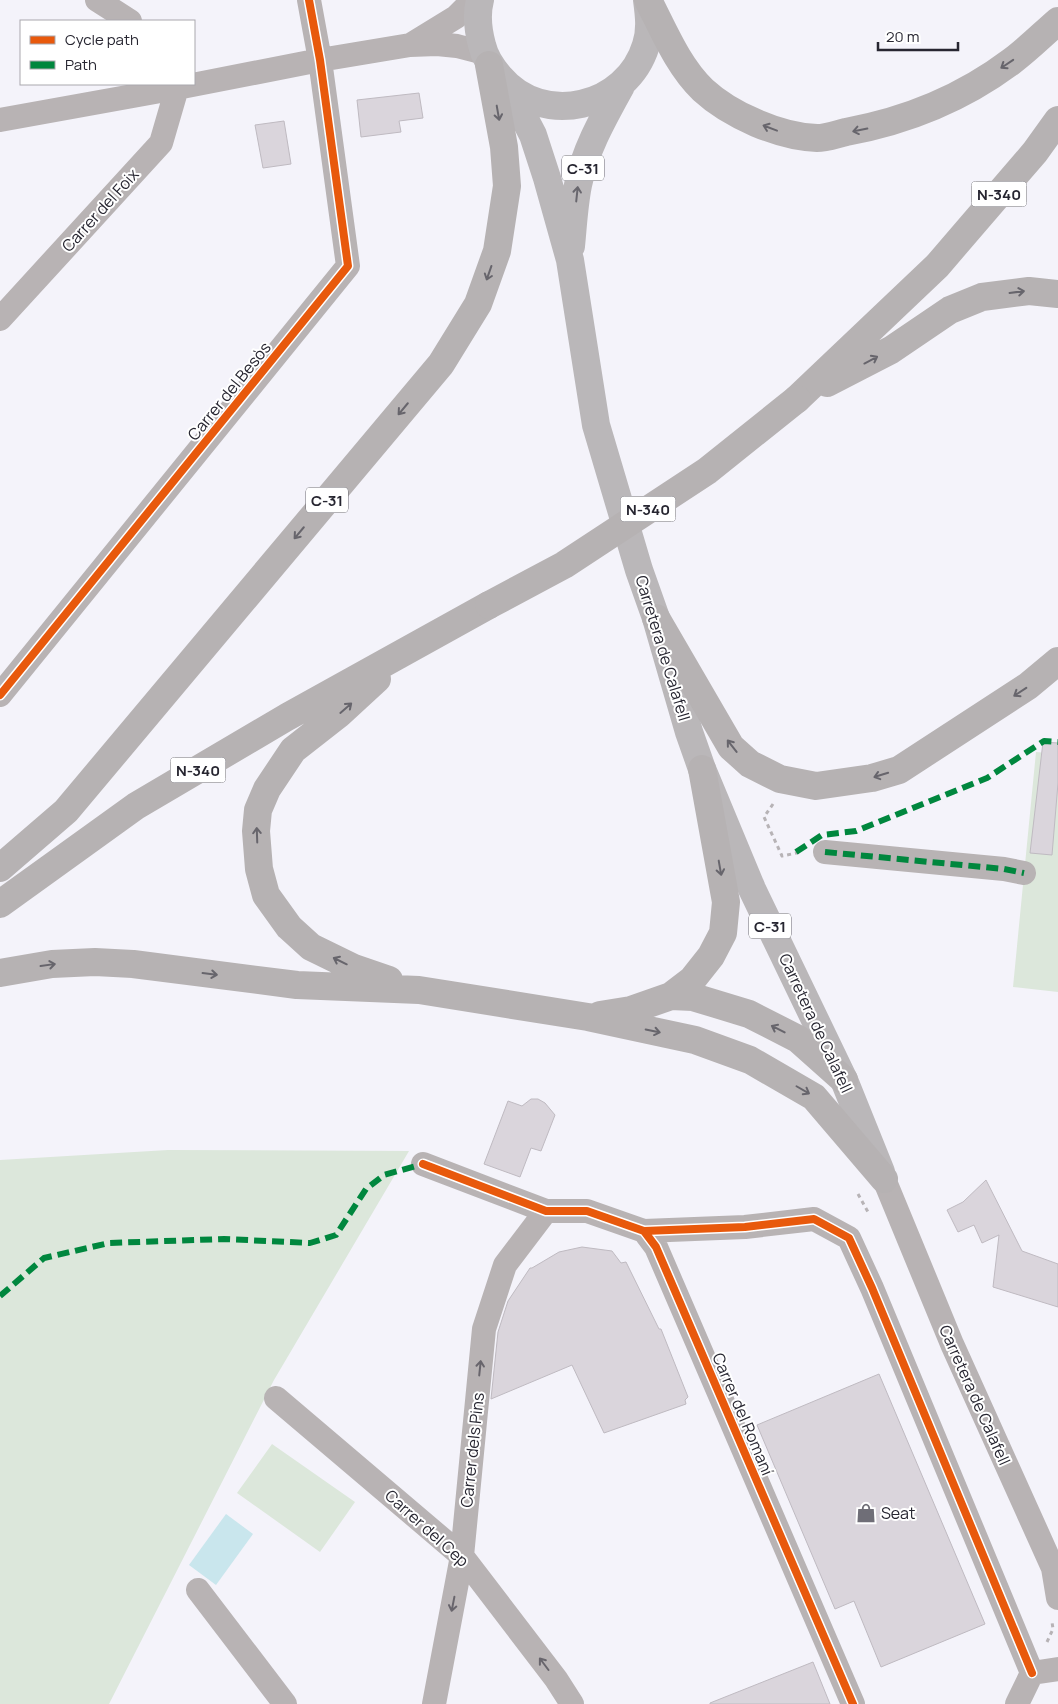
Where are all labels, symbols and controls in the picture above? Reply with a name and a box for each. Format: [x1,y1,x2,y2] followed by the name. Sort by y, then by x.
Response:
[20,20,195,85] legend
[878,20,958,52] scale bar
[886,26,919,47] text: 20 m
[65,29,139,50] text: Cycle path
[65,54,97,75] text: Path
[1000,59,1014,69] one-way arrow
[494,104,503,120] one-way arrow
[763,123,778,132] one-way arrow
[853,125,869,135] one-way arrow
[562,156,604,180] road number: C-31
[57,163,144,256] street label: Carrer del Foix
[972,182,1026,206] road number: N-340
[572,186,582,202] one-way arrow
[484,264,493,280] one-way arrow
[1008,287,1024,297] one-way arrow
[182,337,276,445] street label: Carrer del Besòs
[864,355,879,365] one-way arrow
[398,402,409,415] one-way arrow
[306,488,348,512] road number: C-31
[620,496,676,522] road number: N-340
[293,527,305,540] one-way arrow
[630,572,696,724] street label: Carretera de Calafell
[1013,687,1027,697] one-way arrow
[339,702,352,713] one-way arrow
[726,740,737,753] one-way arrow
[170,758,226,782] road number: N-340
[874,771,890,781] one-way arrow
[252,827,261,843] one-way arrow
[715,860,725,876] one-way arrow
[749,914,791,938] road number: C-31
[774,950,858,1096] street label: Carretera de Calafell
[333,956,348,965] one-way arrow
[40,959,56,969] one-way arrow
[201,969,217,979] one-way arrow
[771,1024,786,1033] one-way arrow
[644,1027,660,1036] one-way arrow
[795,1085,810,1095] one-way arrow
[934,1321,1016,1469] street label: Carretera de Calafell
[707,1349,779,1479] street label: Carrer del Romaní
[475,1360,485,1376] one-way arrow
[455,1391,489,1509] street label: Carrer dels Pins
[380,1484,474,1572] street label: Carrer del Cep
[855,1502,877,1524] shop icon: Seat
[881,1502,915,1524] place label: Seat
[447,1595,457,1611] one-way arrow
[539,1657,549,1671] one-way arrow

